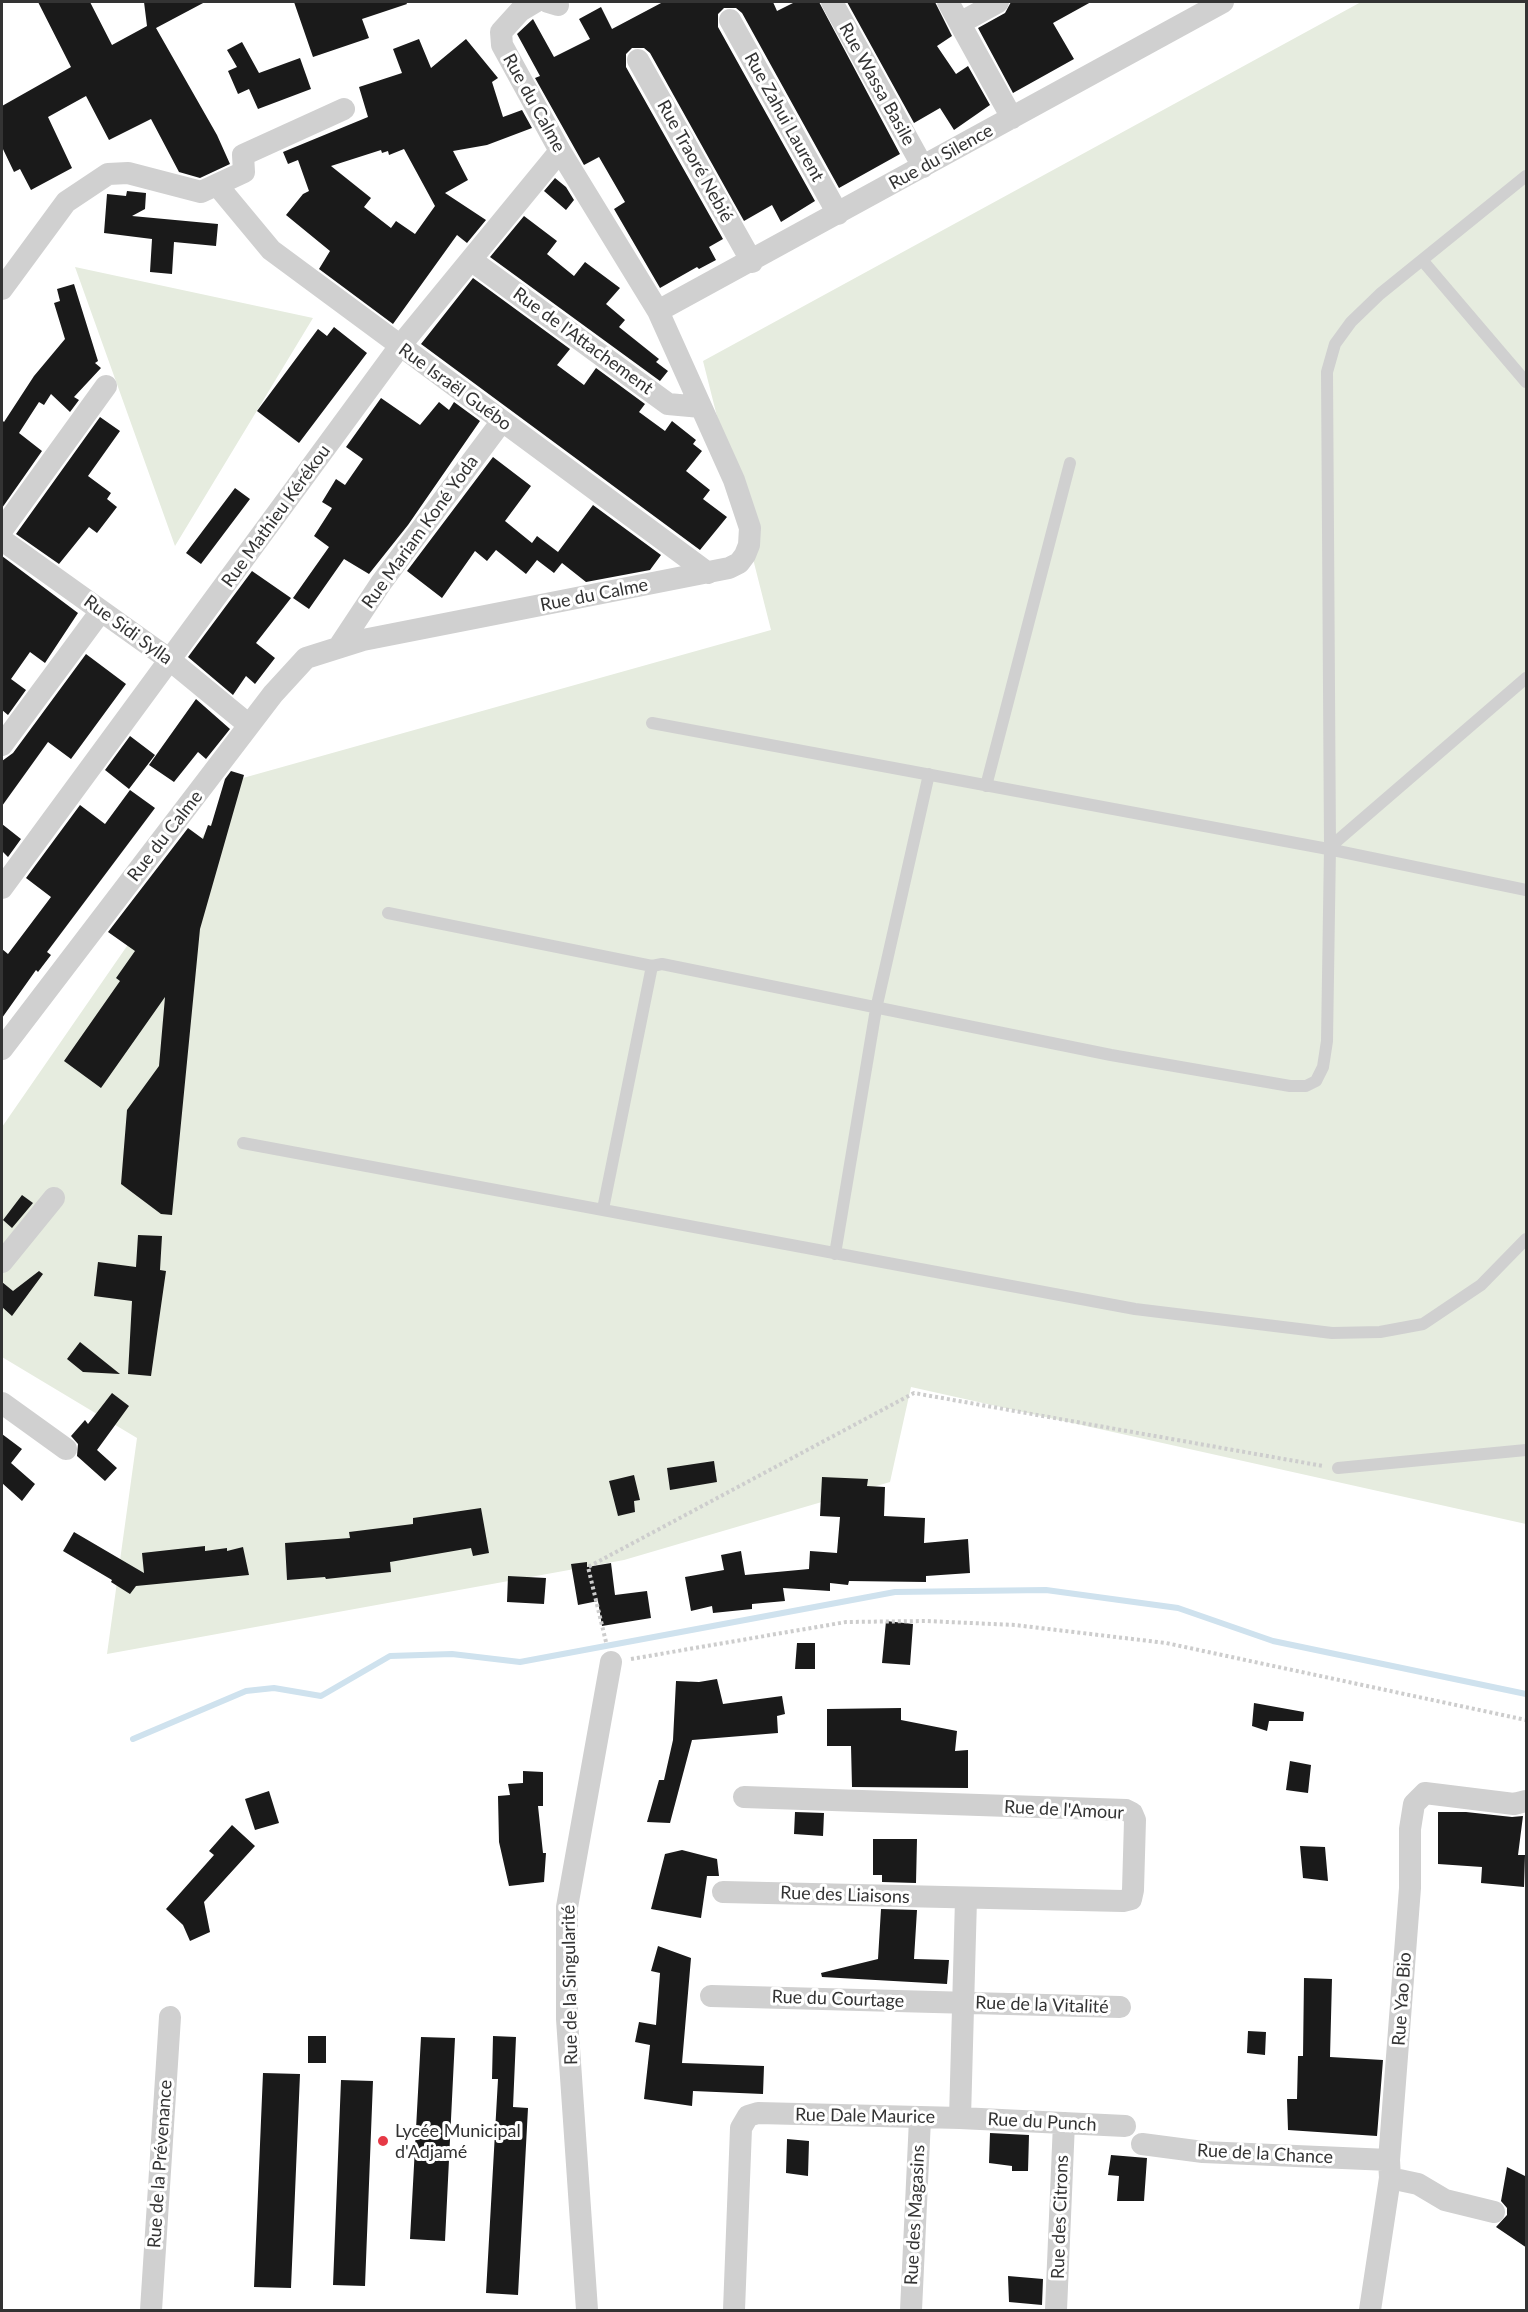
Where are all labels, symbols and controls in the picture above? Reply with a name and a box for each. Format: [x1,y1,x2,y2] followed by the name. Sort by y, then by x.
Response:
[834,19,920,149] street label: Rue Wassa Basile
[740,49,828,185] street label: Rue Zahui Laurent
[498,50,570,156] street label: Rue du Calme
[652,96,738,226] street label: Rue Traoré Nebié
[885,120,997,194] street label: Rue du Silence
[509,283,657,399] street label: Rue de l'Attachement
[394,339,516,435] street label: Rue Israël Guébo
[217,441,335,591] street label: Rue Mathieu Kérékou
[357,451,483,613] street label: Rue Mariam Koné Yoda
[538,574,650,616] street label: Rue du Calme
[80,591,176,669] street label: Rue Sidi Sylla
[123,786,207,886] street label: Rue du Calme
[1004,1796,1124,1824] street label: Rue de l'Amour
[780,1882,910,1908] street label: Rue des Liaisons
[558,1905,582,2065] street label: Rue de la Singularité
[1388,1951,1416,2047] street label: Rue Yao Bio
[771,1986,905,2012] street label: Rue du Courtage
[975,1992,1109,2018] street label: Rue de la Vitalité
[143,2079,177,2249] street label: Rue de la Prévenance
[795,2104,935,2128] street label: Rue Dale Maurice
[987,2108,1097,2136] street label: Rue du Punch
[395,2120,521,2162] place label: Lycée Municipal d'Adjamé
[376,2134,390,2148] marker: Lycée Municipal d'Adjamé
[1197,2140,1333,2168] street label: Rue de la Chance
[901,2144,929,2286] street label: Rue des Magasins
[1047,2155,1073,2279] street label: Rue des Citrons

